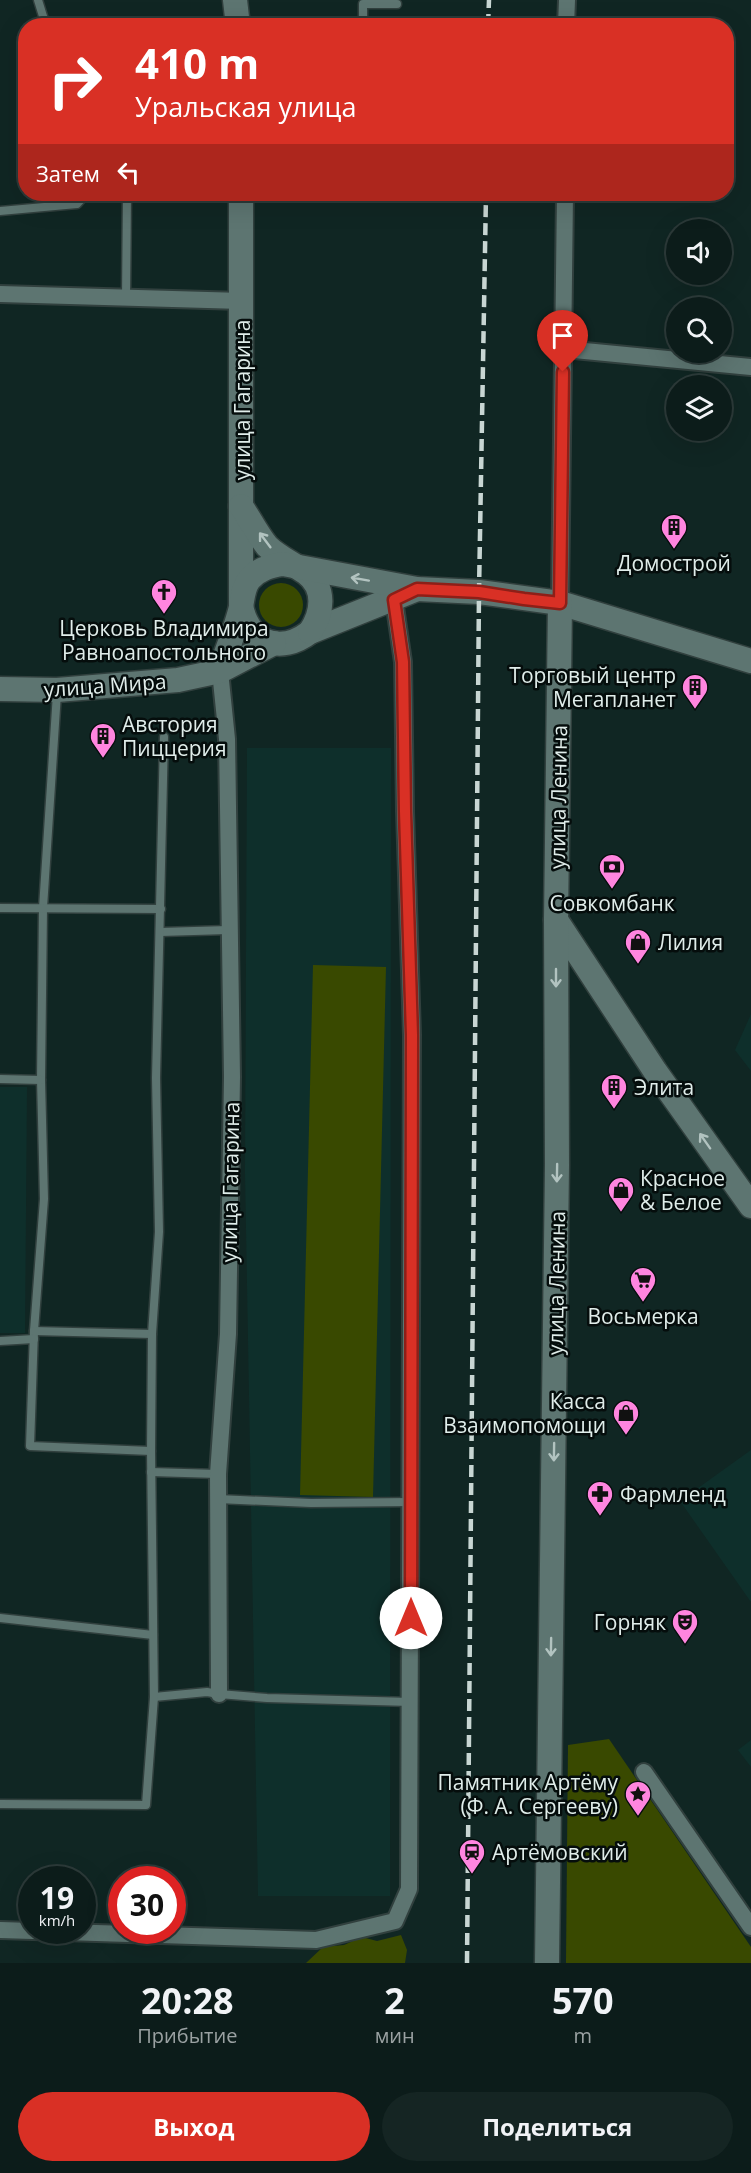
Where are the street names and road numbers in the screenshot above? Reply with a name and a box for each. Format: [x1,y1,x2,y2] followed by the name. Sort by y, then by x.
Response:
[228,320,256,480] street label: улица Гагарина
[43,667,167,703] street label: улица Мира
[543,725,573,869] street label: улица Ленина
[215,1101,245,1263] street label: улица Гагарина
[541,1211,571,1355] street label: улица Ленина

